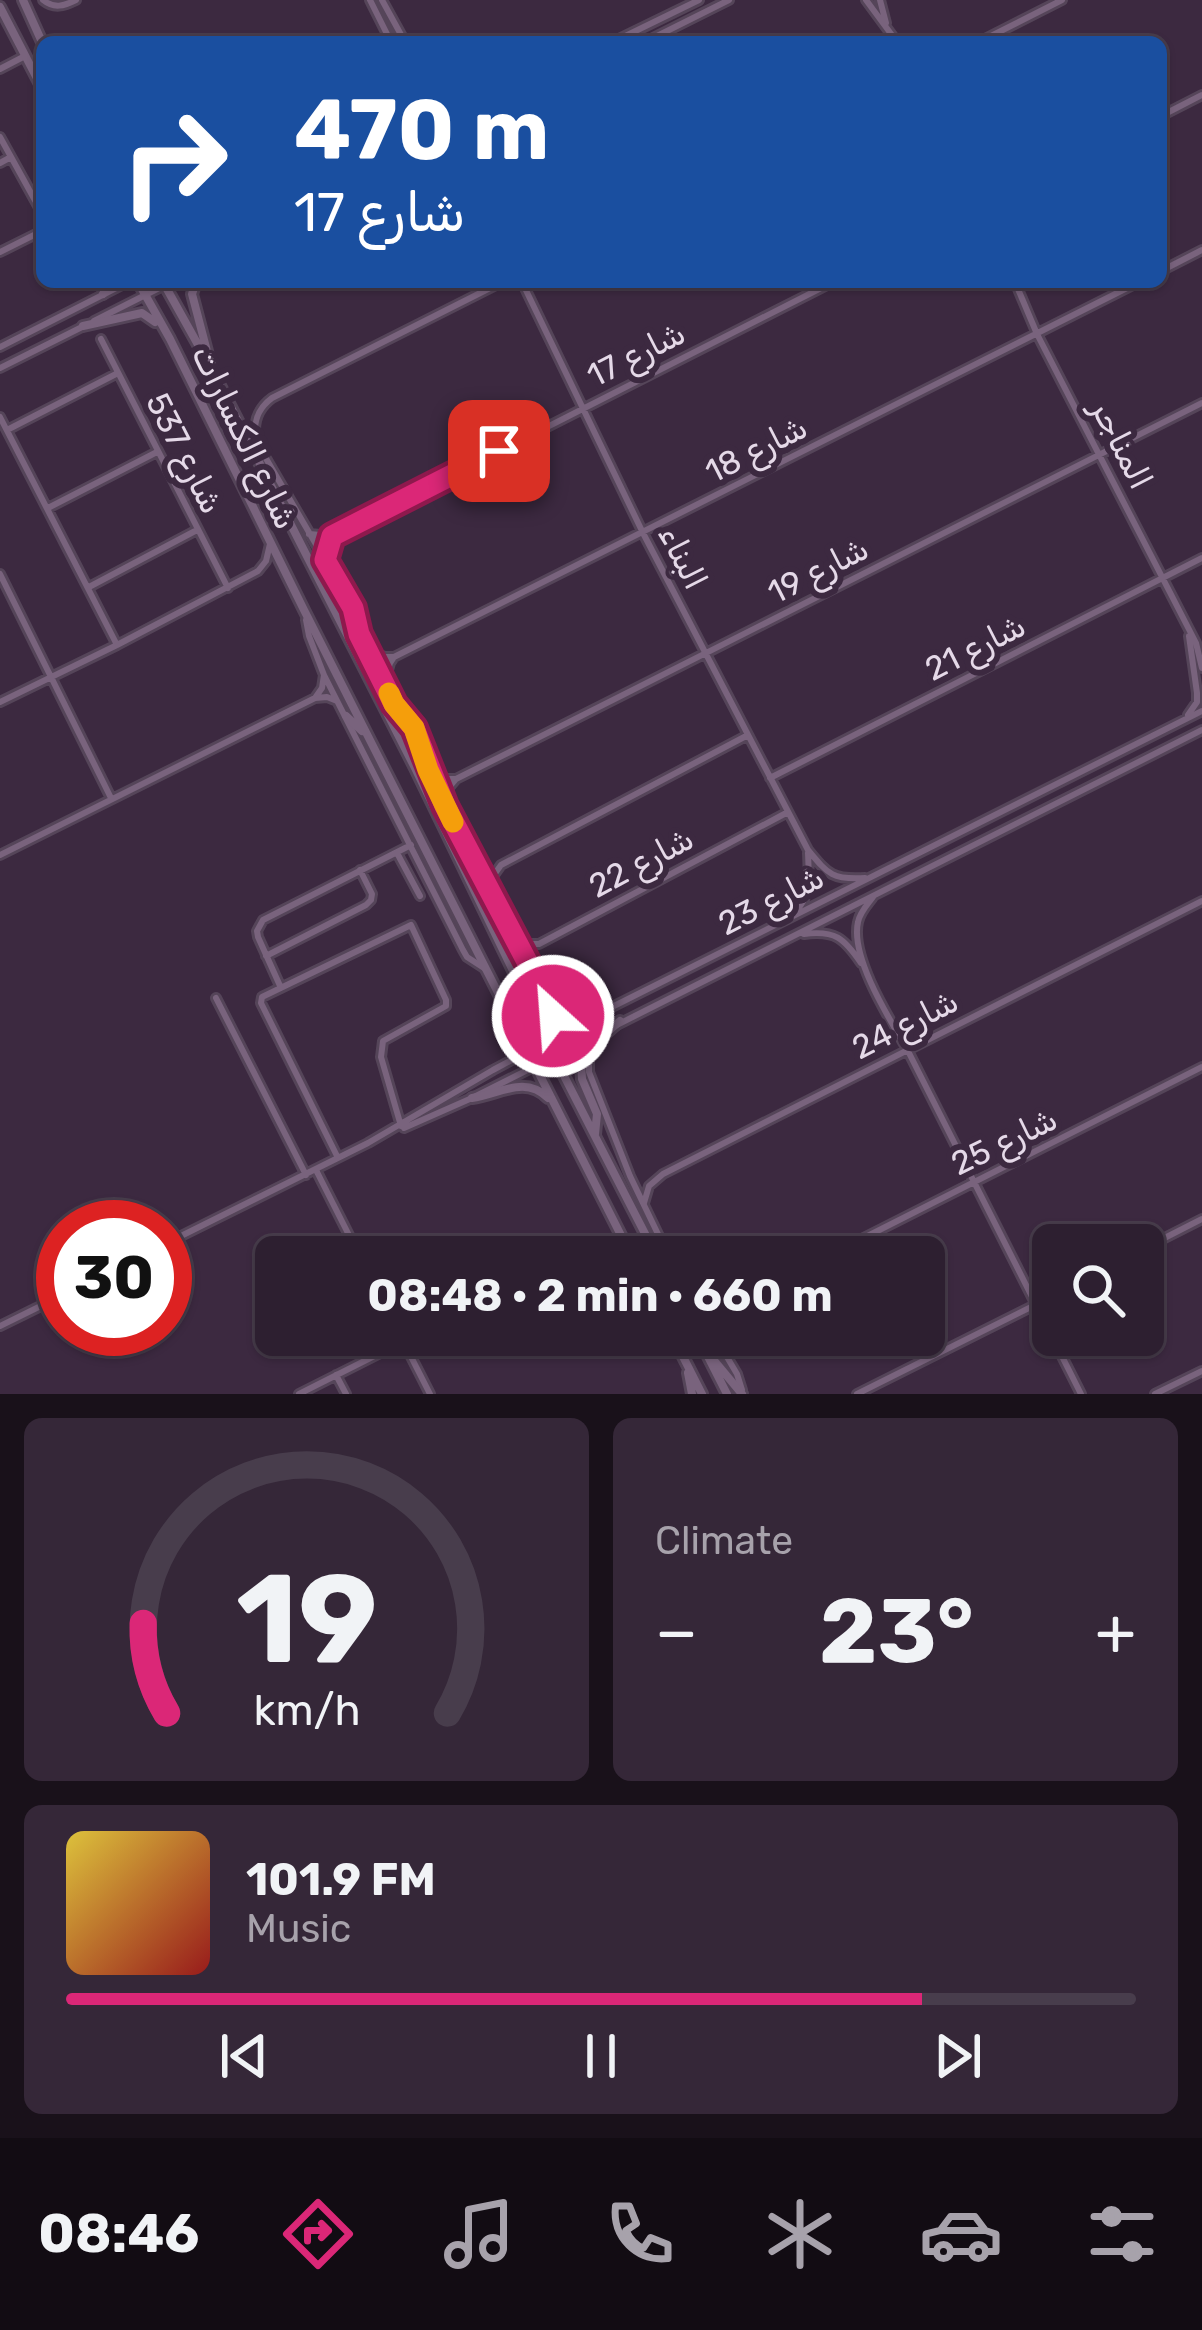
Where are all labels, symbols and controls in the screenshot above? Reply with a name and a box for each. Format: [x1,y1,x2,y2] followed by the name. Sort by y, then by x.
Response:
[294,80,549,180] text: 470 m
[96,84,252,240] icon: right
[294,181,466,245] text: شارع 17
[580,313,693,399] street label: شارع 17
[180,339,306,537] street label: شارع الكسارات
[134,386,232,522] street label: شارع 537
[1081,391,1161,496] street label: المناجر
[448,400,550,502] pin
[699,407,815,495] street label: شارع 18
[466,418,532,484] icon: arrive
[650,518,716,596] street label: البناء
[761,528,877,615] street label: شارع 19
[918,605,1033,692] street label: شارع 21
[582,818,702,909] street label: شارع 22
[712,857,832,947] street label: شارع 23
[490,953,616,1079] position arrow
[845,981,966,1071] street label: شارع 24
[945,1099,1065,1187] street label: شارع 25
[36,1200,192,1356] speed limit sign: 30
[1032,1224,1164,1356] map controls
[1032,1224,1164,1356] button: search
[367,1269,833,1322] text: 08:48 · 2 min · 660 m
[655,1518,793,1564] text: Climate
[235,1545,378,1693] text: 19
[819,1578,974,1685] text: 23°
[655,1592,698,1671] text: −
[1095,1592,1136,1671] text: +
[253,1684,360,1735] text: km/h
[246,1853,436,1906] text: 101.9 FM
[246,1906,351,1952] text: Music
[211,2023,277,2089] icon: previous
[568,2023,634,2089] icon: pause
[925,2023,991,2089] icon: next
[276,2192,360,2276] icon: directions
[437,2192,521,2276] icon: music
[598,2192,682,2276] icon: phone
[758,2192,842,2276] icon: climate
[919,2192,1003,2276] icon: car
[1080,2192,1164,2276] icon: filters
[38,2202,199,2266] text: 08:46

